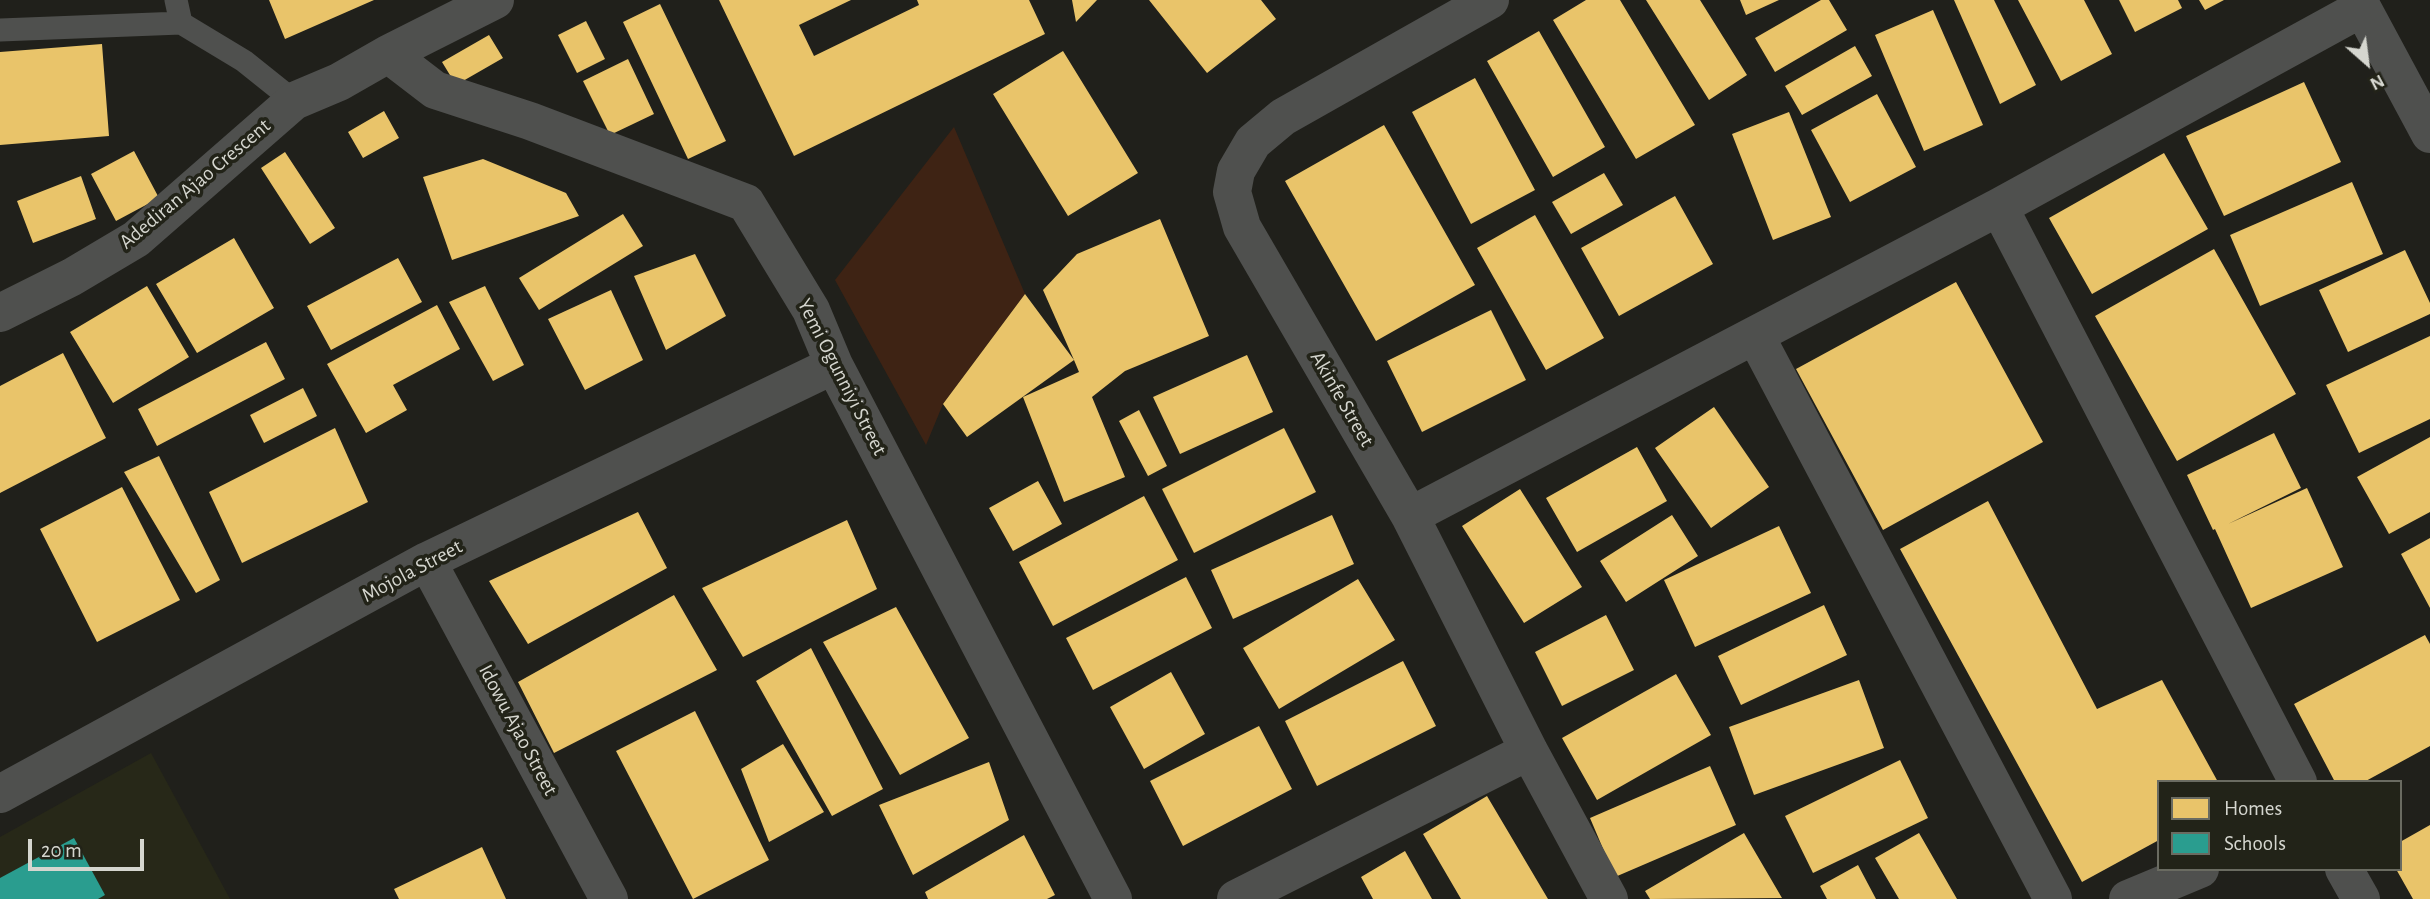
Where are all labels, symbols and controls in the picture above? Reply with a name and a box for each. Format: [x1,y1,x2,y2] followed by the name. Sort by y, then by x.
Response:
[2332,28,2402,98] north arrow
[2367,70,2387,93] text: N
[114,113,276,255] street label: Adediran Ajao Crescent
[792,295,892,459] street label: Yemi Ogunniyi Street
[1305,347,1379,451] street label: Akinfe Street
[357,534,467,608] street label: Mojola Street
[473,660,563,800] street label: Idowu Ajao Street
[2157,780,2402,871] legend
[2224,798,2282,819] text: Homes
[32,825,147,869] scale bar
[2224,833,2286,854] text: Schools
[41,840,82,861] text: 20 m

